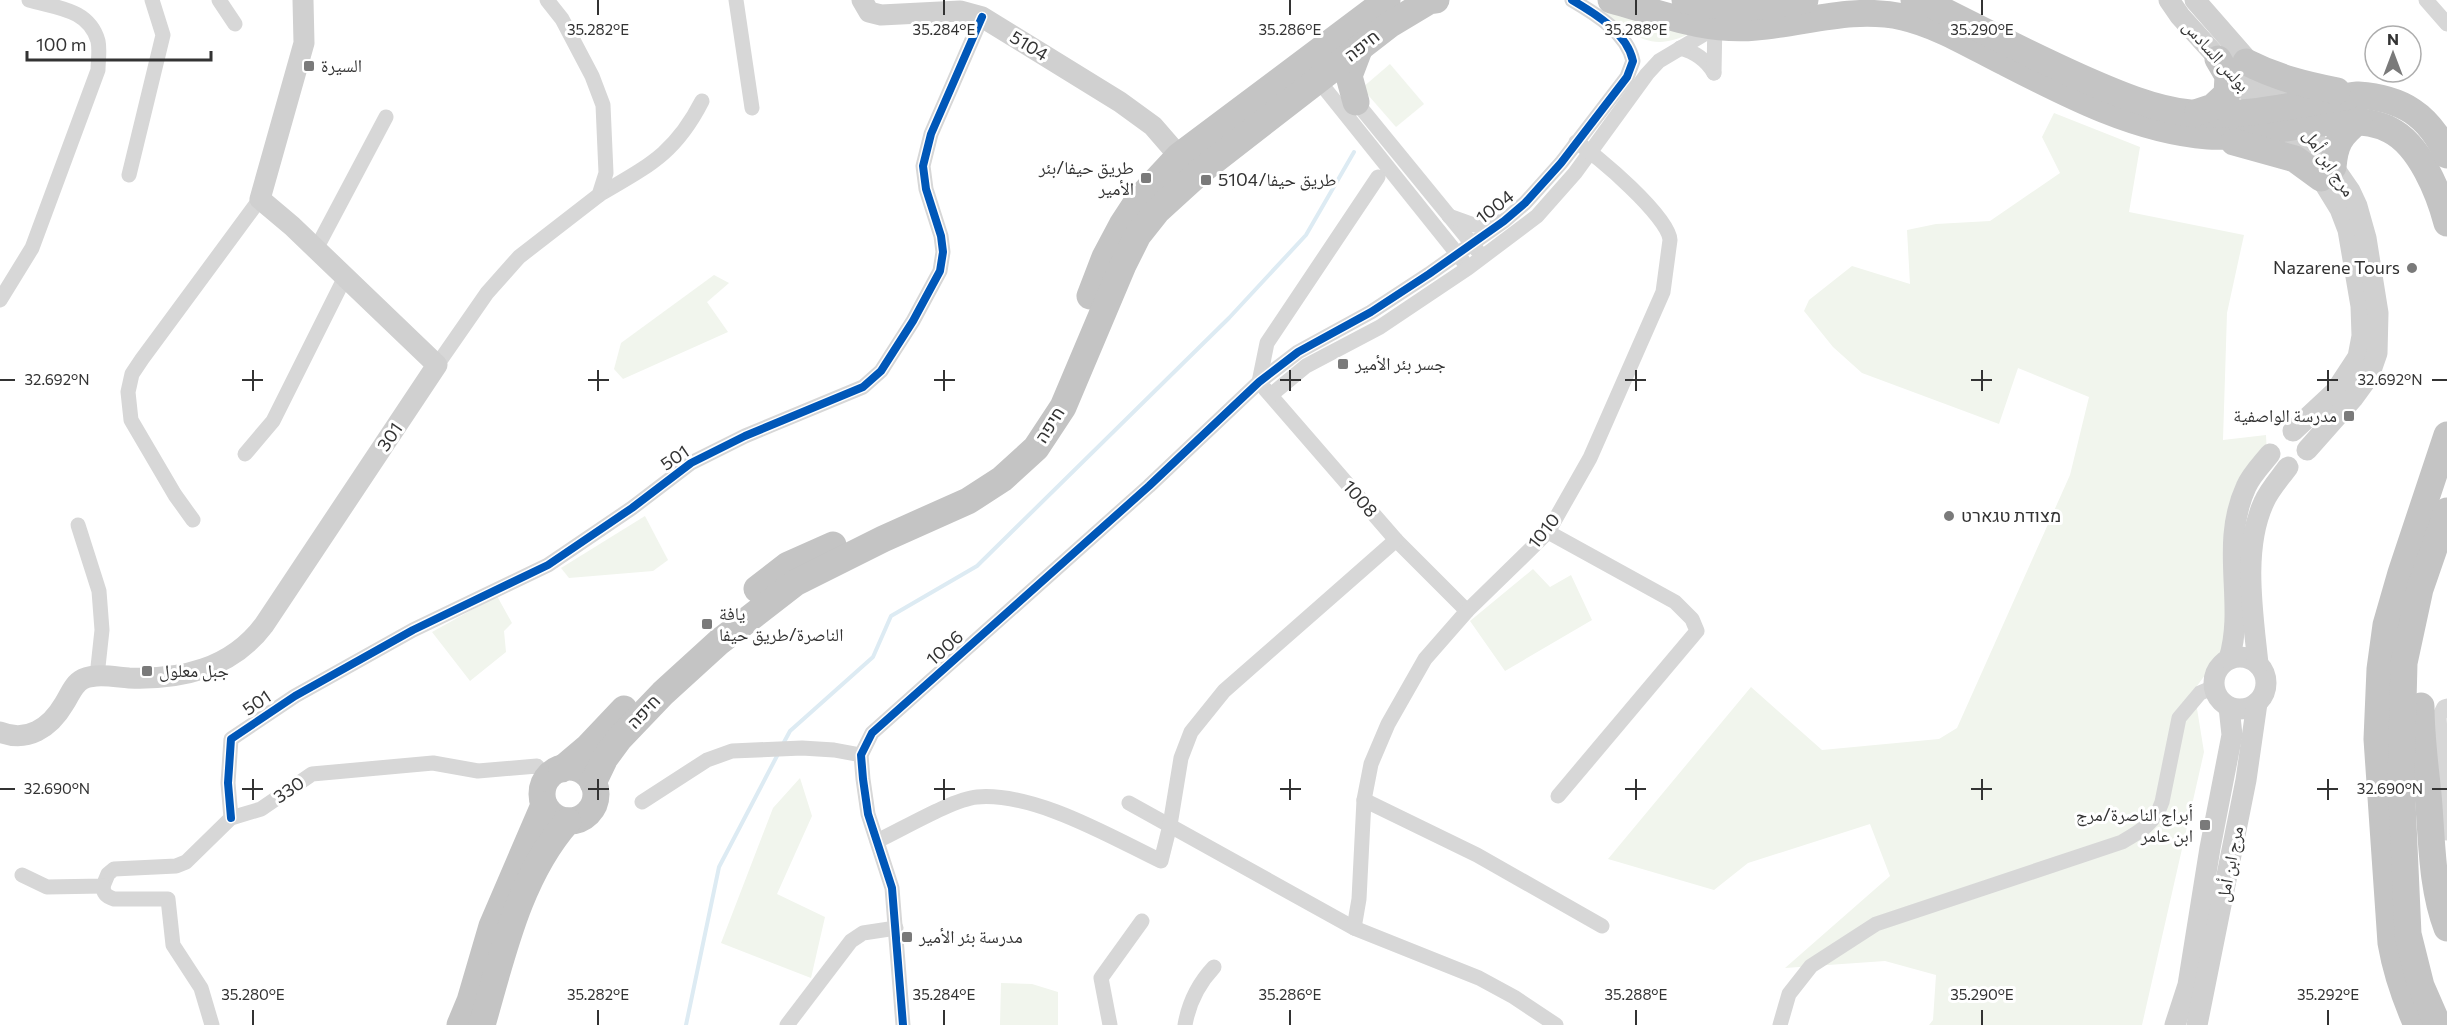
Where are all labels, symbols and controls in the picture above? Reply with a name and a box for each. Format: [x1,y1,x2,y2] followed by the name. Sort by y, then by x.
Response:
[2178,15,2255,97] street label: بولس السادس
[567,20,629,38] text: 35.282°E
[913,20,975,38] text: 35.284°E
[1259,20,1322,38] text: 35.286°E
[1605,20,1668,38] text: 35.288°E
[1950,20,2014,38] text: 35.290°E
[27,24,212,62] scale bar
[2363,24,2423,84] north arrow
[1006,25,1053,65] street label: 5104
[1340,25,1383,66] street label: חיפה
[2387,29,2399,48] text: N
[36,33,86,55] text: 100 m
[321,54,362,76] place label: السيرة
[302,59,316,73] marker: السيرة
[2298,124,2360,202] street label: مرج ابن أمل
[1038,156,1134,199] place label: طريق حيفا/بئر الأمير
[1218,168,1336,191] place label: طريق حيفا/5104
[1139,171,1153,185] marker: طريق حيفا/بئر الأمير
[1199,173,1213,187] marker: طريق حيفا/5104
[1471,185,1518,228] street label: 1004
[2273,256,2400,278] place label: Nazarene Tours
[2405,261,2419,275] marker: Nazarene Tours
[1354,352,1446,375] place label: جسر بئر الأمير
[1336,357,1350,371] marker: جسر بئر الأمير
[25,370,89,388] text: 32.692°N
[2358,370,2422,388] text: 32.692°N
[1030,402,1069,447] street label: חיפה
[2233,404,2337,426] place label: مدرسة الواصفية
[2342,409,2356,423] marker: مدرسة الواصفية
[372,418,407,455] street label: 301
[656,440,693,475] street label: 501
[1339,475,1383,522] street label: 1008
[1961,504,2061,526] place label: מצודת טגארט
[1523,508,1564,552] street label: 1010
[1942,509,1956,523] marker: מצודת טגארט
[719,602,843,646] place label: يافة الناصرة/طريق حيفا
[700,617,714,631] marker: يافة الناصرة/طريق حيفا
[921,625,967,670] street label: 1006
[159,659,229,682] place label: جبل معلول
[140,664,154,678] marker: جبل معلول
[238,685,275,720] street label: 501
[622,690,664,733] street label: חיפה
[269,771,308,807] street label: 330
[24,779,90,797] text: 32.690°N
[2357,779,2423,797] text: 32.690°N
[2076,803,2193,847] place label: أبراج الناصرة/مرج ابن عامر
[2198,818,2212,832] marker: أبراج الناصرة/مرج ابن عامر
[2211,824,2249,904] street label: مرج ابن أمل
[918,925,1023,948] place label: مدرسة بئر الأمير
[900,930,914,944] marker: مدرسة بئر الأمير
[221,985,285,1003] text: 35.280°E
[567,985,629,1003] text: 35.282°E
[913,985,975,1003] text: 35.284°E
[1259,985,1322,1003] text: 35.286°E
[1605,985,1668,1003] text: 35.288°E
[1950,985,2014,1003] text: 35.290°E
[2297,985,2359,1003] text: 35.292°E

